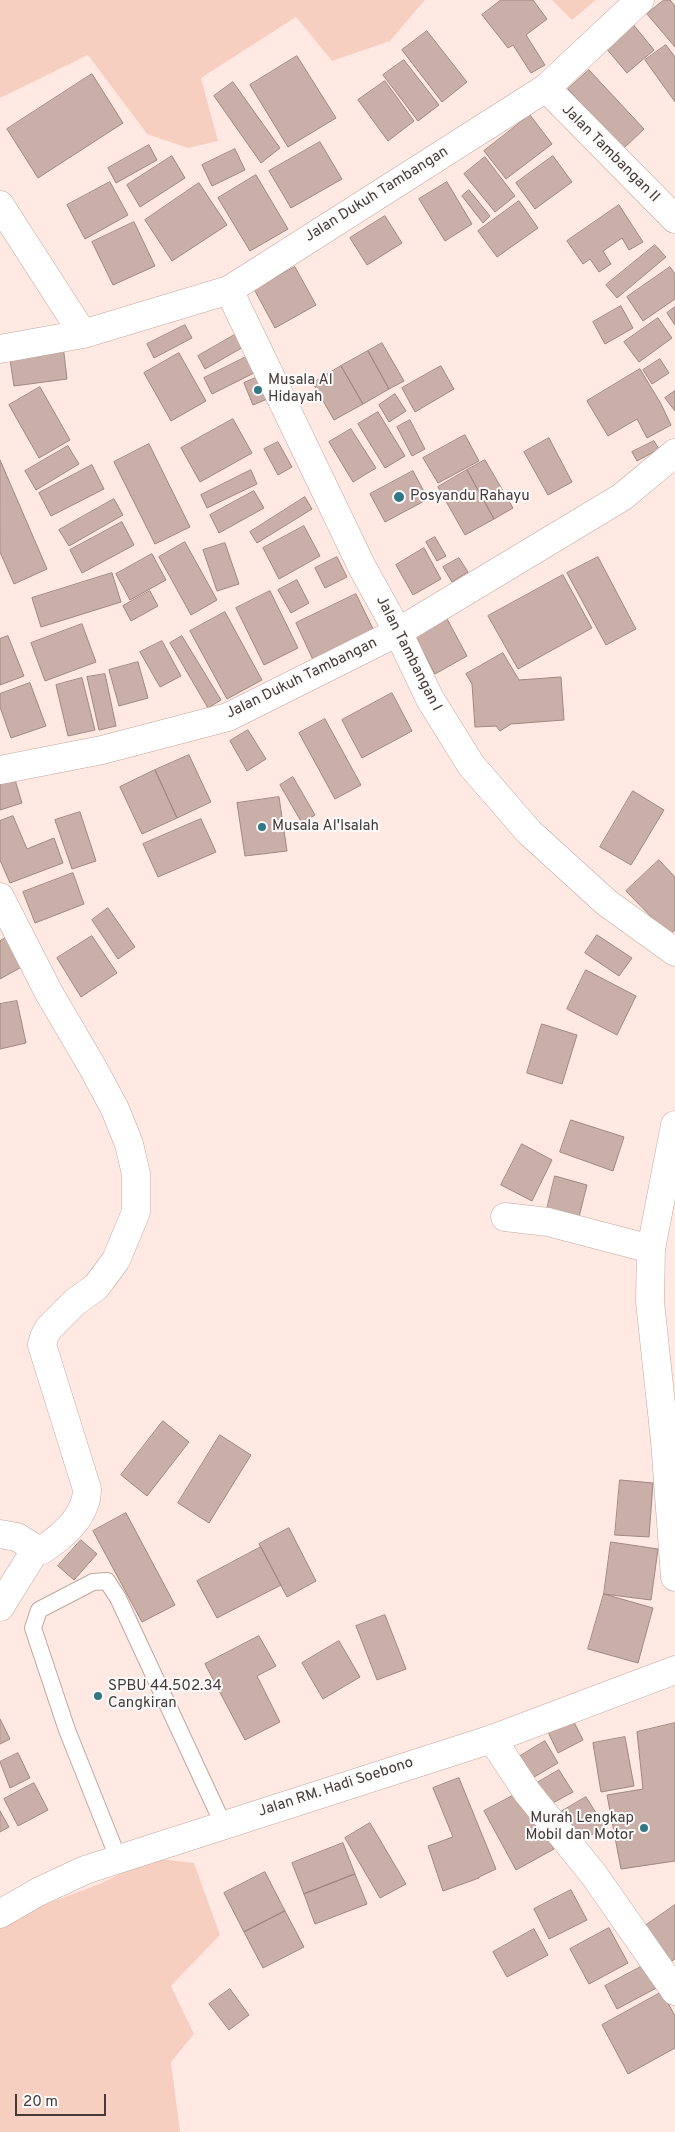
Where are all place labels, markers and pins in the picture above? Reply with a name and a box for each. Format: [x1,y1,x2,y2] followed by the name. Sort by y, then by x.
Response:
[268,372,333,407] place label: Musala Al Hidayah
[252,384,264,396] marker: Musala Al Hidayah
[410,488,530,506] place label: Posyandu Rahayu
[392,490,406,504] marker: Posyandu Rahayu
[272,818,379,836] place label: Musala Al'Isalah
[256,821,268,833] marker: Musala Al'Isalah
[108,1678,222,1713] place label: SPBU 44.502.34 Cangkiran
[92,1690,104,1702] marker: SPBU 44.502.34 Cangkiran
[525,1810,634,1845] place label: Murah Lengkap Mobil dan Motor
[638,1822,650,1834] marker: Murah Lengkap Mobil dan Motor

